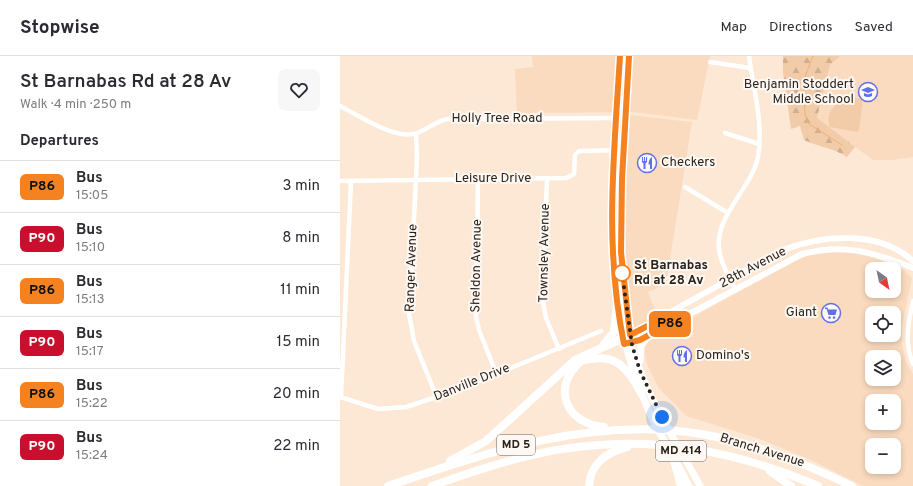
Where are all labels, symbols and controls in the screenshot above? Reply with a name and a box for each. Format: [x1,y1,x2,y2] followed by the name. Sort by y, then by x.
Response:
[20,16,100,40] text: Stopwise
[721,19,747,36] text: Map
[769,19,833,36] text: Directions
[855,19,893,36] text: Saved
[278,69,320,111] button: heart
[20,70,231,94] text: St Barnabas Rd at 28 Av
[744,77,854,108] place label: Benjamin Stoddert Middle School
[857,81,879,103] school or university icon: Benjamin Stoddert Middle School
[20,97,131,113] text: Walk · 4 min · 250 m
[451,111,543,127] street label: Holly Tree Road
[20,132,99,151] text: Departures
[636,152,658,174] restaurant icon: Checkers
[661,155,715,171] place label: Checkers
[76,169,103,188] text: Bus
[455,171,531,187] street label: Leisure Drive
[282,177,320,196] text: 3 min
[29,178,55,195] text: P86
[76,188,108,204] text: 15:05
[536,203,554,303] street label: Townsley Avenue
[468,219,486,313] street label: Sheldon Avenue
[76,221,103,240] text: Bus
[402,224,422,312] street label: Ranger Avenue
[282,229,320,248] text: 8 min
[29,230,55,247] text: P90
[76,240,105,256] text: 15:10
[717,244,789,292] street label: 28th Avenue
[634,258,708,289] place label: St Barnabas Rd at 28 Av
[865,262,901,298] north arrow
[865,262,901,474] map controls
[613,264,631,282] marker: St Barnabas Rd at 28 Av
[76,273,103,292] text: Bus
[280,281,320,300] text: 11 min
[29,282,55,299] text: P86
[76,292,105,308] text: 15:13
[820,302,842,324] supermarket icon: Giant
[786,305,817,321] place label: Giant
[865,306,901,342] button: locate
[647,311,693,337] line badge: P86
[657,315,683,332] text: P86
[76,325,103,344] text: Bus
[277,333,320,352] text: 15 min
[29,334,55,351] text: P90
[76,344,103,360] text: 15:17
[671,345,693,367] restaurant icon: Domino's
[696,348,750,364] place label: Domino's
[865,350,901,386] button: layers
[432,360,512,406] street label: Danville Drive
[76,377,103,396] text: Bus
[273,385,320,404] text: 20 min
[29,386,55,403] text: P86
[865,394,901,430] button: +
[76,396,108,412] text: 15:22
[652,407,672,427] your location
[76,429,103,448] text: Bus
[718,431,806,471] street label: Branch Avenue
[497,435,535,455] road number: MD 5
[273,437,320,456] text: 22 min
[29,438,55,455] text: P90
[865,438,901,474] button: −
[656,441,706,461] road number: MD 414
[76,448,108,464] text: 15:24

